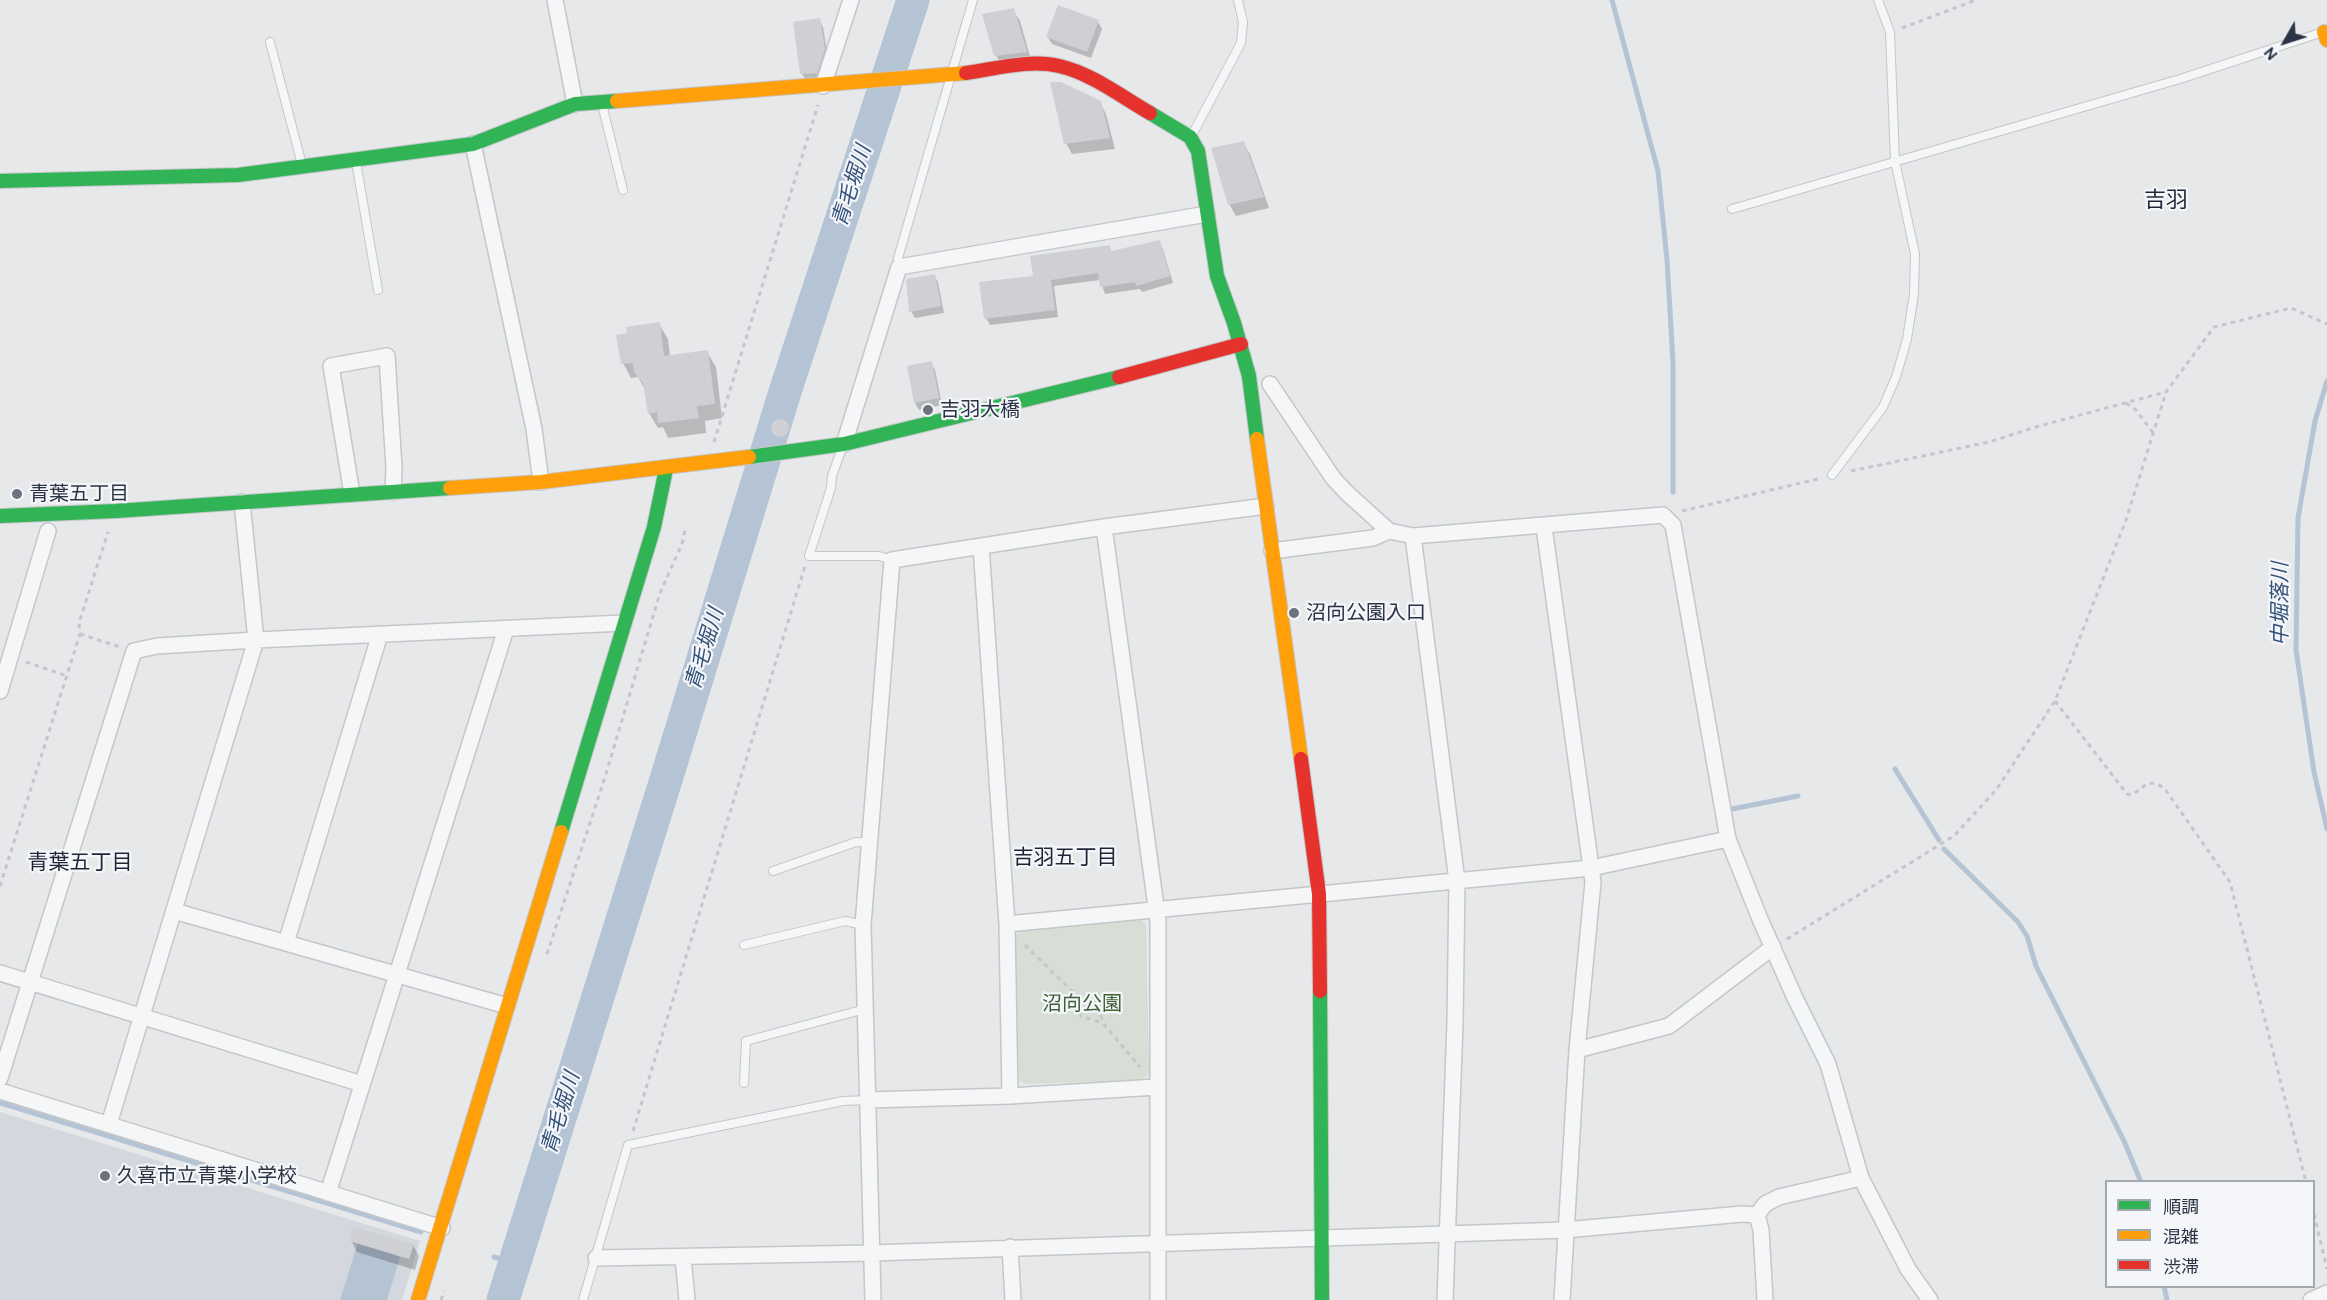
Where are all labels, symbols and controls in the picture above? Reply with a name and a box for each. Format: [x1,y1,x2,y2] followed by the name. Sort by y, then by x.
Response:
[2255,12,2315,72] north arrow
[2260,43,2282,64] text: N
[827,142,877,230] water label: 青毛堀川
[2144,188,2188,214] district label: 吉羽
[940,398,1020,422] place label: 吉羽大橋
[921,403,935,417] marker: 吉羽大橋
[29,482,129,506] place label: 青葉五丁目
[10,487,24,501] marker: 青葉五丁目
[2268,562,2294,646] water label: 中堀落川
[1306,601,1426,625] place label: 沼向公園入口
[681,605,729,693] water label: 青毛堀川
[1287,606,1301,620] marker: 沼向公園入口
[1013,845,1117,871] district label: 吉羽五丁目
[28,850,132,876] district label: 青葉五丁目
[1042,992,1122,1016] park label: 沼向公園
[537,1069,585,1157] water label: 青毛堀川
[117,1164,297,1188] place label: 久喜市立青葉小学校
[98,1169,112,1183] marker: 久喜市立青葉小学校
[2105,1180,2315,1288] legend
[2163,1196,2199,1218] text: 順調
[2163,1226,2199,1248] text: 混雑
[2163,1256,2199,1278] text: 渋滞

